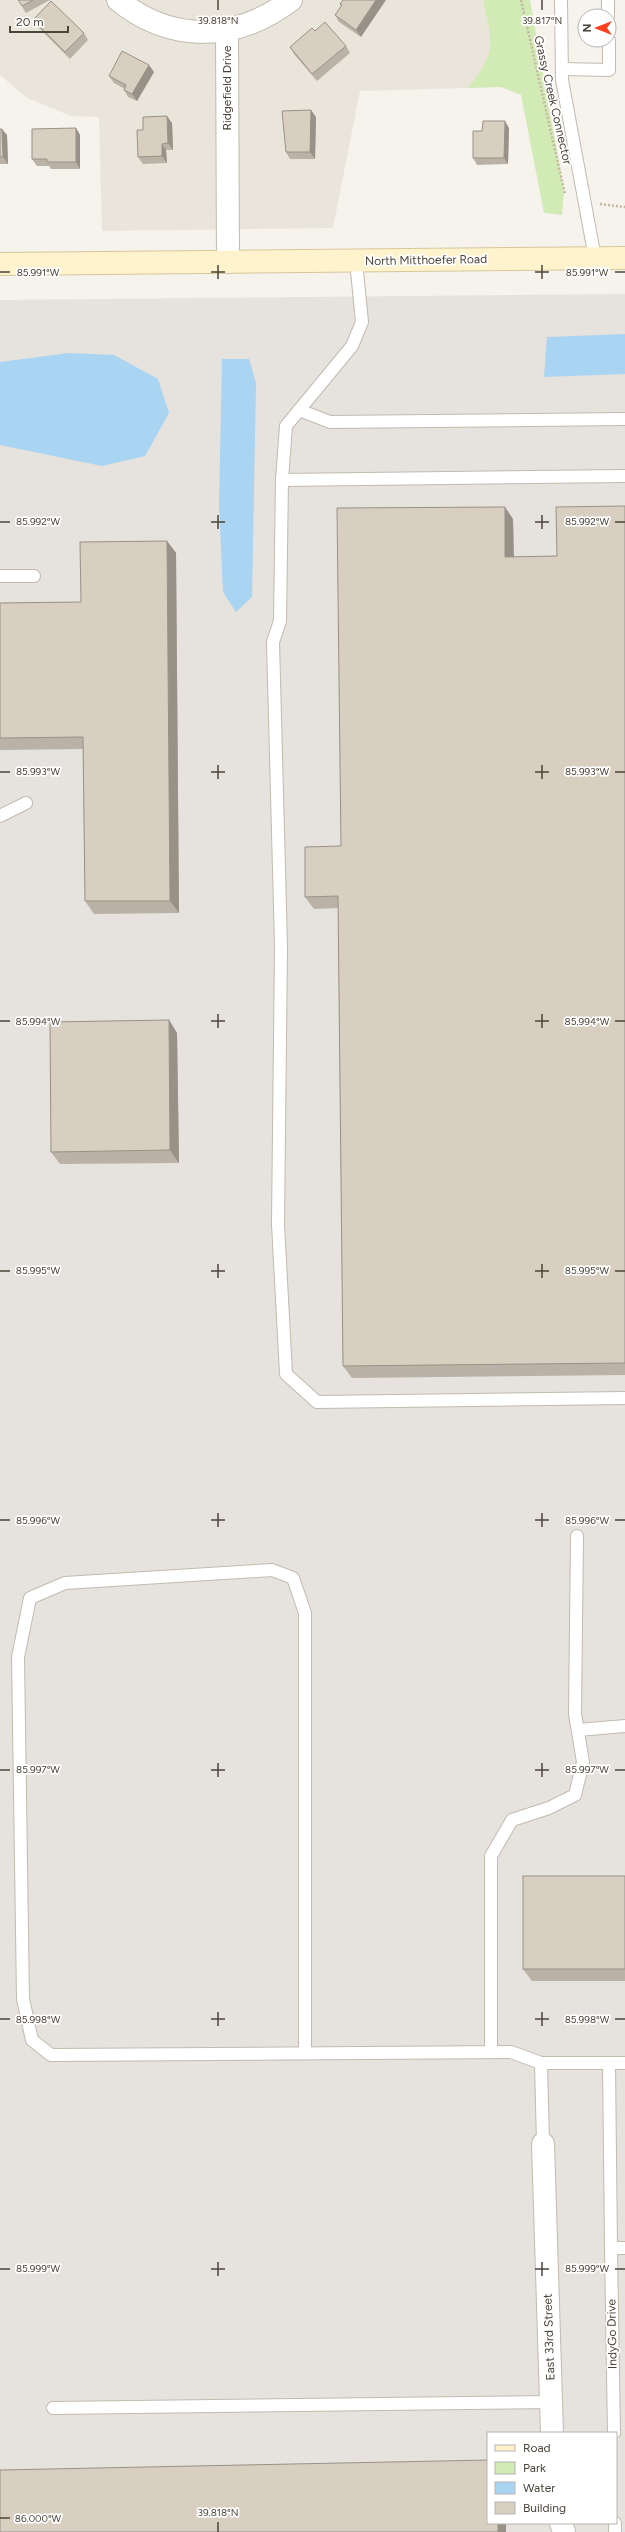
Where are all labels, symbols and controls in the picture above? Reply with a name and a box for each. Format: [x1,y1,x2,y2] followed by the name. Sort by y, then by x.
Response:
[10,8,68,34] scale bar
[577,8,617,48] north arrow
[197,14,239,27] text: 39.818°N
[522,14,562,27] text: 39.817°N
[16,15,44,29] text: 20 m
[581,24,594,32] text: N
[531,34,575,166] street label: Grassy Creek Connector
[220,45,234,131] street label: Ridgefield Drive
[365,252,487,268] street label: North Mitthoefer Road
[17,266,60,279] text: 85.991°W
[566,266,609,279] text: 85.991°W
[16,515,60,528] text: 85.992°W
[565,515,609,528] text: 85.992°W
[16,765,60,778] text: 85.993°W
[565,765,609,778] text: 85.993°W
[16,1015,61,1028] text: 85.994°W
[565,1015,610,1028] text: 85.994°W
[16,1264,61,1277] text: 85.995°W
[565,1264,610,1277] text: 85.995°W
[16,1514,61,1527] text: 85.996°W
[565,1514,610,1527] text: 85.996°W
[16,1763,60,1776] text: 85.997°W
[565,1763,609,1776] text: 85.997°W
[16,2013,61,2026] text: 85.998°W
[565,2013,610,2026] text: 85.998°W
[16,2262,61,2275] text: 85.999°W
[565,2262,610,2275] text: 85.999°W
[540,2293,558,2381] street label: East 33rd Street
[604,2298,620,2369] street label: IndyGo Drive
[487,2432,617,2524] legend
[523,2441,551,2455] text: Road
[523,2461,546,2475] text: Park
[523,2481,555,2495] text: Water
[523,2501,566,2515] text: Building
[197,2506,239,2519] text: 39.818°N
[15,2512,62,2525] text: 86.000°W

